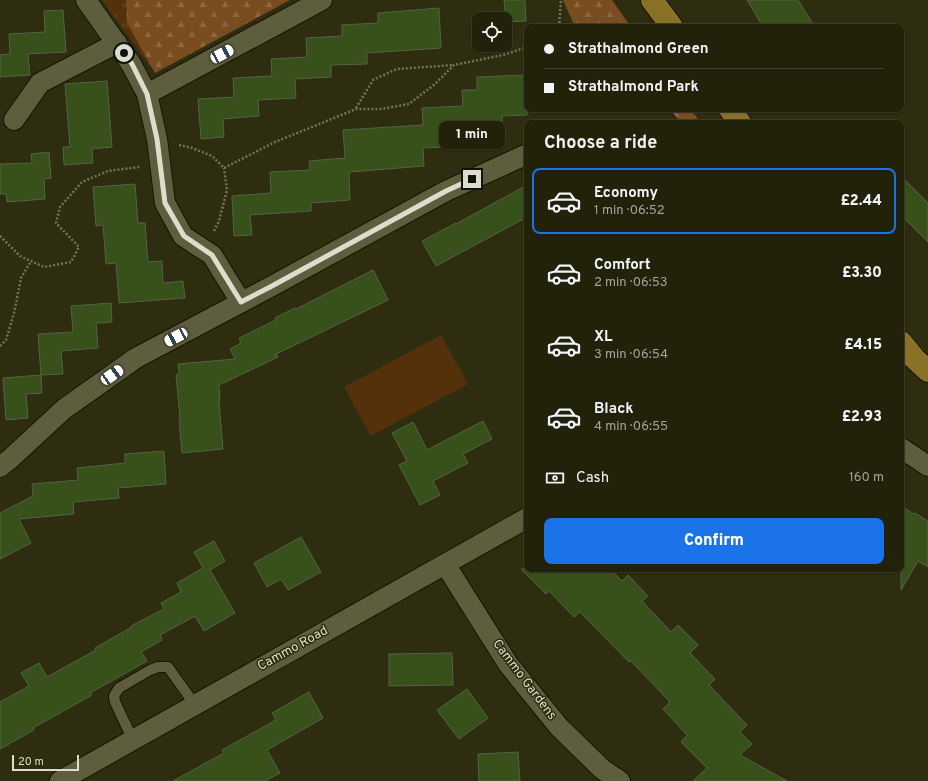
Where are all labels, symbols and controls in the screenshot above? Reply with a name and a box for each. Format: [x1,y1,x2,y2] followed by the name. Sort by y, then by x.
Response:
[472,12,512,52] map controls
[472,12,512,52] button: locate
[568,40,709,59] text: Strathalmond Green
[209,43,235,65] car
[115,44,133,62] route start
[568,78,699,97] text: Strathalmond Park
[439,121,505,149] callout: 1 min
[456,127,488,143] text: 1 min
[544,132,657,155] text: Choose a ride
[463,170,481,188] route end
[546,183,582,219] icon: car
[594,184,658,203] text: Economy
[841,192,882,211] text: £2.44
[594,203,665,219] text: 1 min · 06:52
[546,255,582,291] icon: car
[594,256,651,275] text: Comfort
[842,264,882,283] text: £3.30
[594,275,668,291] text: 2 min · 06:53
[163,326,189,348] car
[546,327,582,363] icon: car
[594,328,612,347] text: XL
[844,336,882,355] text: £4.15
[594,347,668,363] text: 3 min · 06:54
[99,363,125,387] car
[546,399,582,435] icon: car
[594,400,634,419] text: Black
[842,408,882,427] text: £2.93
[594,419,668,435] text: 4 min · 06:55
[544,467,566,489] icon: cash
[576,469,609,488] text: Cash
[849,470,884,486] text: 160 m
[544,518,884,564] button: Confirm
[255,623,331,675] street label: Cammo Road
[489,637,559,723] street label: Cammo Gardens
[12,753,79,772] scale bar
[18,755,44,769] text: 20 m

